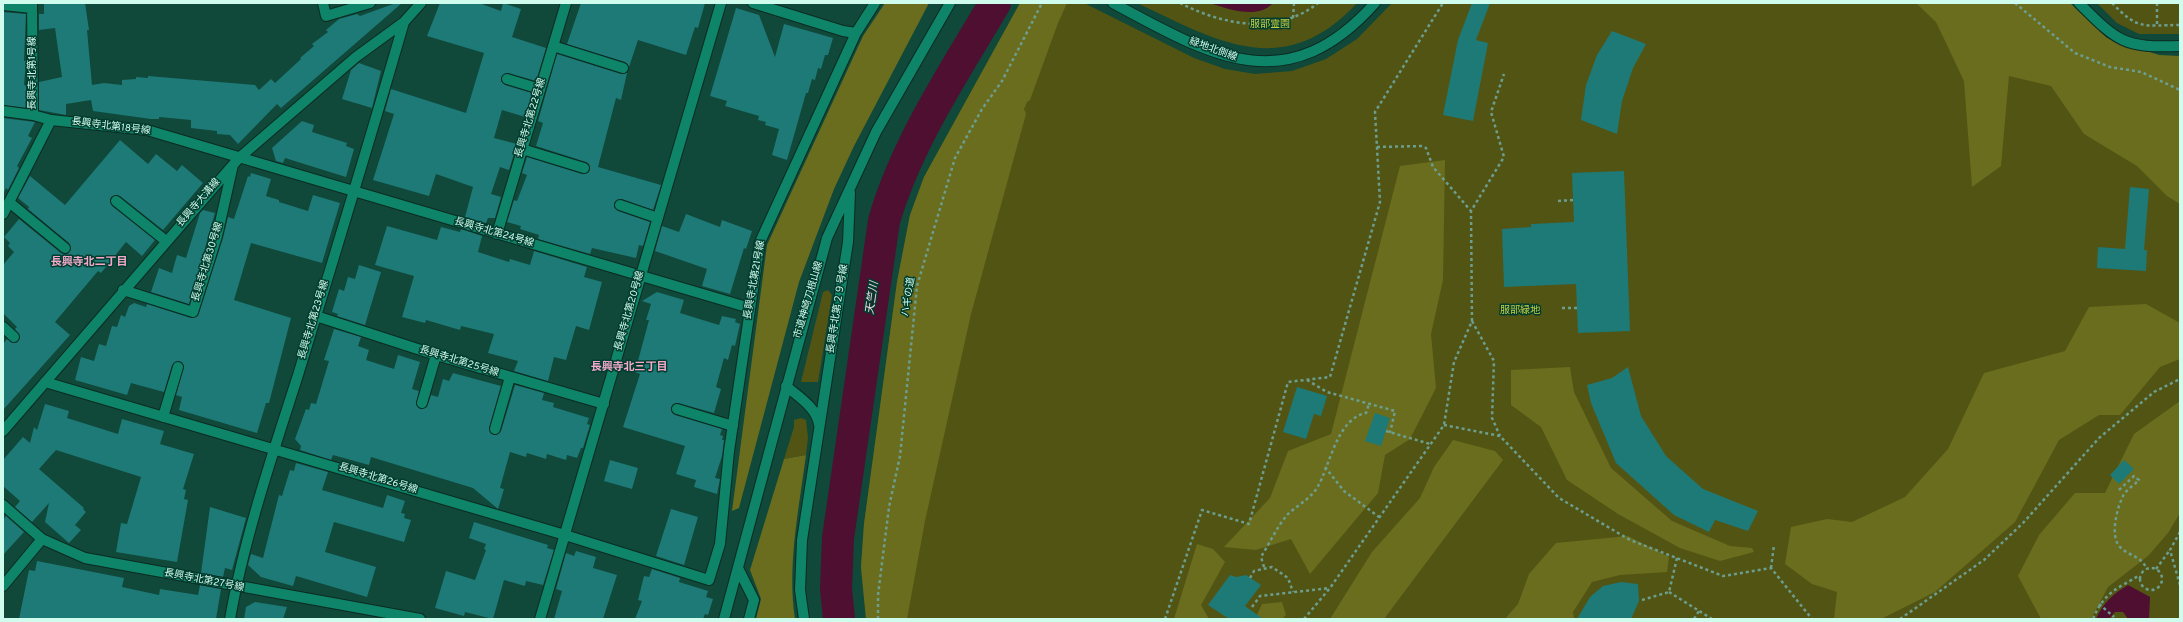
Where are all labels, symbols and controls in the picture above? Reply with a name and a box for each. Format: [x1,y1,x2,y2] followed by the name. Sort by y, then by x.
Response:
[1250,19,1290,31] park label: 服部霊園
[27,36,39,110] street label: 長興寺北第1号線
[1187,36,1239,64] street label: 緑地北側線
[513,77,549,159] street label: 長興寺北第22号線
[71,116,151,138] street label: 長興寺北第18号線
[175,176,223,230] street label: 長興寺大溝線
[453,216,535,250] street label: 長興寺北第24号線
[190,221,226,303] street label: 長興寺北第30号線
[742,240,768,320] street label: 長興寺北第21号線
[51,256,127,270] district label: 長興寺北二丁目
[792,260,826,340] street label: 市道神崎刀根山線
[825,264,851,354] street label: 長興寺北第２９号線
[613,270,647,352] street label: 長興寺北第20号線
[900,276,918,318] street label: ハギの道
[296,279,332,361] street label: 長興寺北第23号線
[864,281,882,315] water label: 天竺川
[1500,305,1540,317] park label: 服部緑地
[418,344,500,380] street label: 長興寺北第25号線
[591,361,667,375] district label: 長興寺北三丁目
[337,461,419,497] street label: 長興寺北第26号線
[163,567,245,595] street label: 長興寺北第27号線

